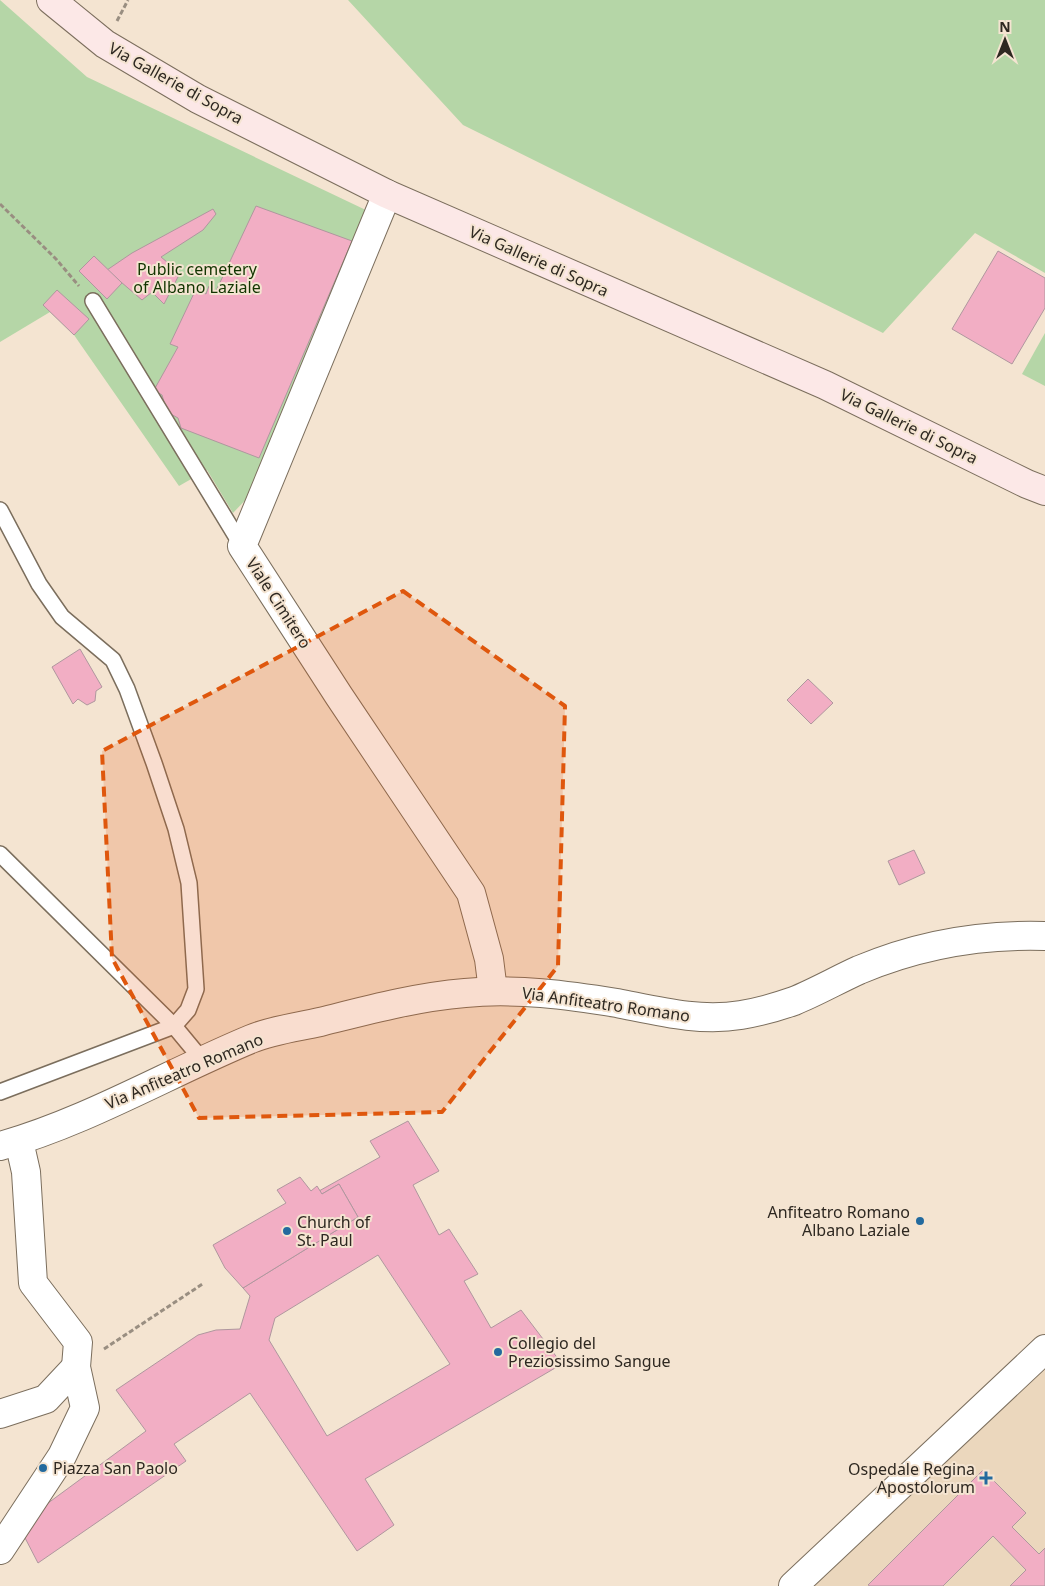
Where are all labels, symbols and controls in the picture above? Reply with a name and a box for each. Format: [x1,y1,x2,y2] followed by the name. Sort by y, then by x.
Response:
[980,15,1030,65] north arrow
[999,17,1011,36] text: N
[105,37,247,129] street label: Via Gallerie di Sopra
[466,220,612,302] street label: Via Gallerie di Sopra
[133,258,261,298] park label: Public cemetery of Albano Laziale
[837,383,981,469] street label: Via Gallerie di Sopra
[241,553,317,653] street label: Viale Cimitero
[521,981,691,1027] street label: Via Anfiteatro Romano
[102,1028,266,1114] street label: Via Anfiteatro Romano
[767,1201,910,1241] place label: Anfiteatro Romano Albano Laziale
[297,1211,372,1251] place label: Church of St. Paul
[914,1215,926,1227] marker: Anfiteatro Romano Albano Laziale
[281,1225,293,1237] marker: Church of St. Paul
[508,1332,671,1372] place label: Collegio del Preziosissimo Sangue
[492,1346,504,1358] marker: Collegio del Preziosissimo Sangue
[53,1457,178,1479] place label: Piazza San Paolo
[848,1458,975,1498] place label: Ospedale Regina Apostolorum
[37,1462,49,1474] marker: Piazza San Paolo
[979,1471,993,1485] marker: Ospedale Regina Apostolorum

